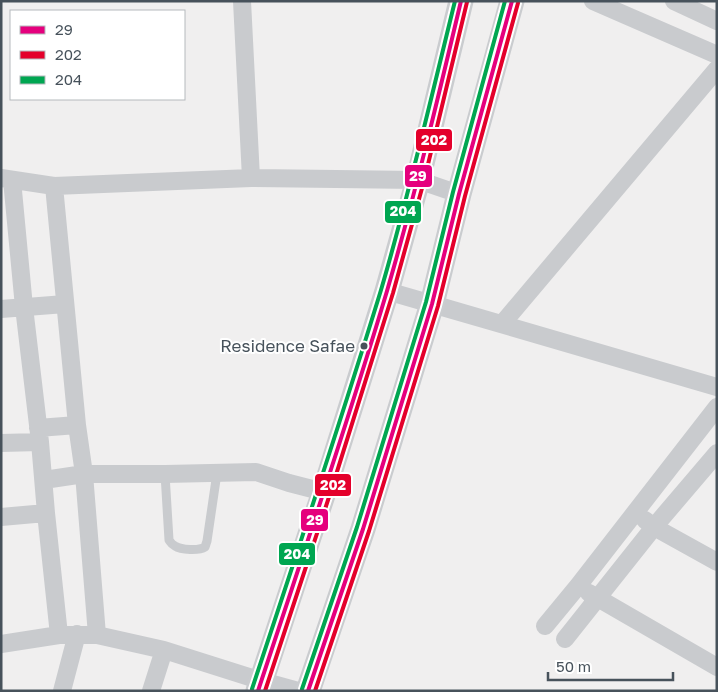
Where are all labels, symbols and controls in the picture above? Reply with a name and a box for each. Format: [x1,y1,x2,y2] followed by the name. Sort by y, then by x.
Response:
[10,10,185,100] legend
[55,20,73,38] text: 29
[55,45,82,63] text: 202
[55,70,82,88] text: 204
[415,128,453,152] line badge: 202
[421,131,448,148] text: 202
[404,164,433,188] line badge: 29
[409,167,427,184] text: 29
[384,200,422,224] line badge: 204
[390,202,416,219] text: 204
[220,335,355,356] place label: Residence Safae
[359,341,369,351] marker: Residence Safae
[314,473,352,497] line badge: 202
[320,476,347,493] text: 202
[300,508,329,532] line badge: 29
[306,511,324,528] text: 29
[278,542,316,566] line badge: 204
[284,545,310,562] text: 204
[548,650,673,682] scale bar
[556,657,591,675] text: 50 m

